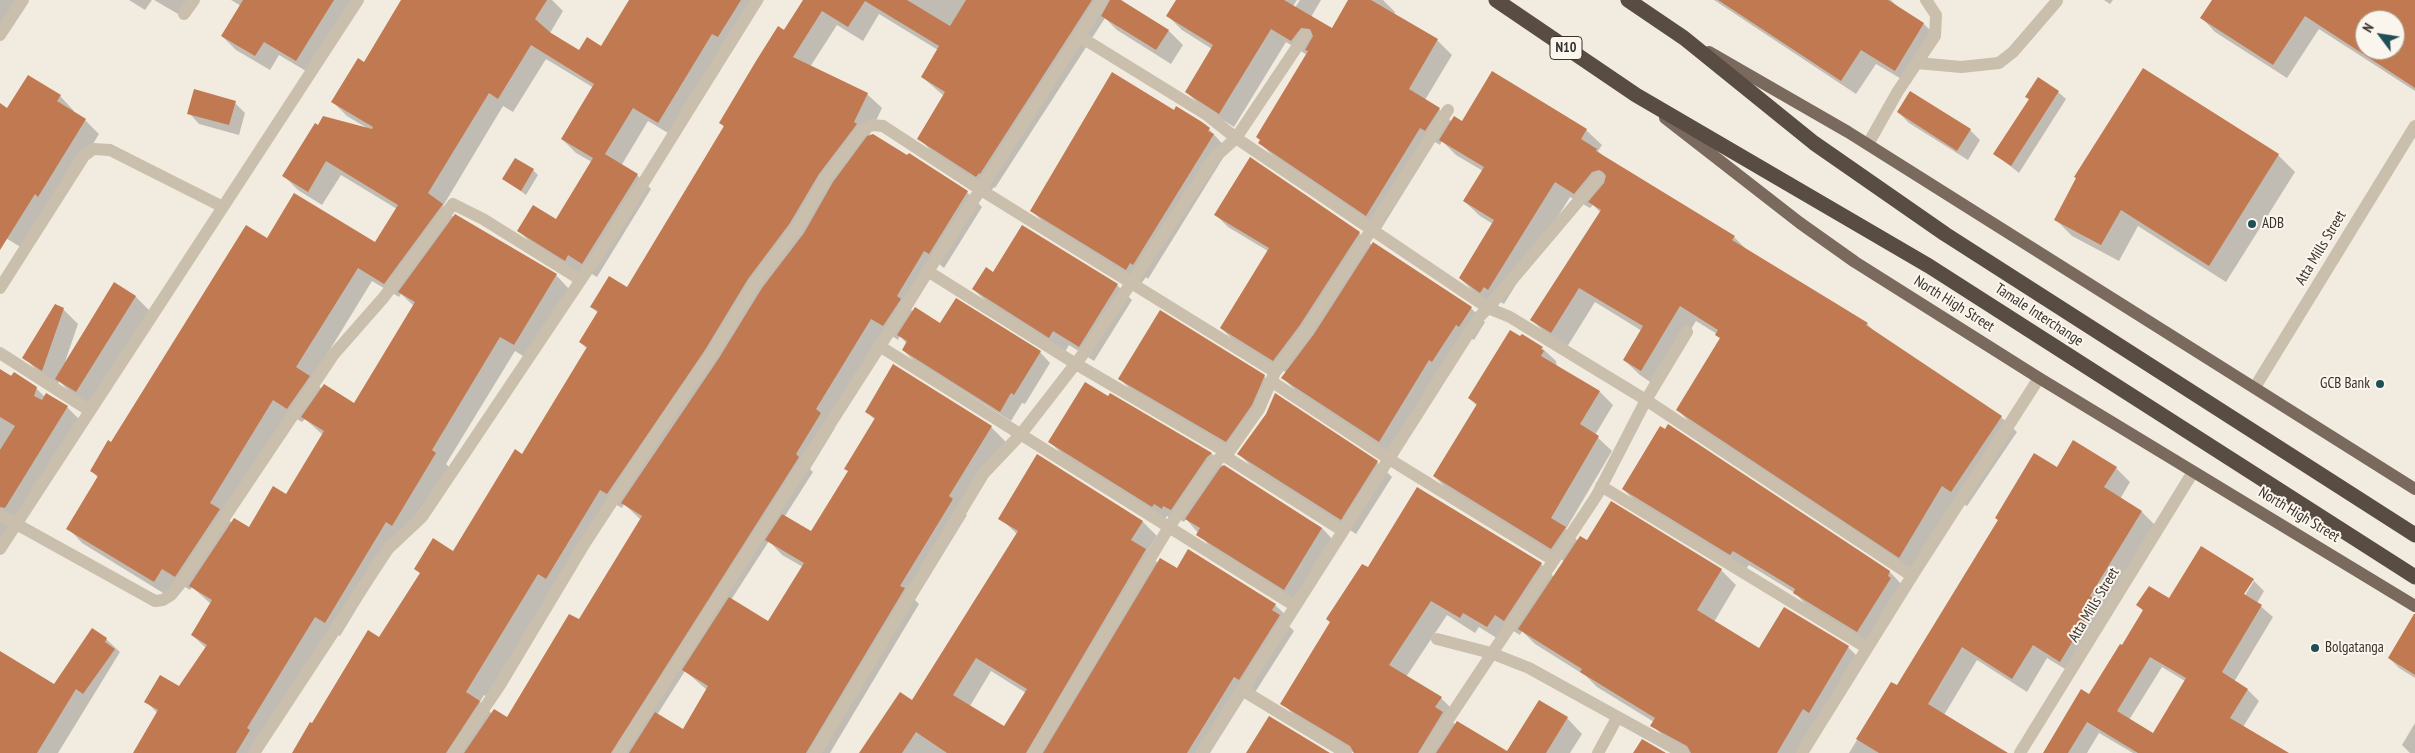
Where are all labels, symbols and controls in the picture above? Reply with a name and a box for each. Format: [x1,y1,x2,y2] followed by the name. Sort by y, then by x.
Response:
[2355,10,2405,60] north arrow
[2358,20,2378,36] text: N
[1550,36,1582,59] road number: N10
[2292,208,2350,288] street label: Atta Mills Street
[2262,215,2284,233] place label: ADB
[2246,218,2258,230] marker: ADB
[1910,272,1998,336] street label: North High Street
[1991,280,2087,350] street label: Tamale Interchange
[2320,375,2370,393] place label: GCB Bank
[2374,378,2386,390] marker: GCB Bank
[2255,484,2343,546] street label: North High Street
[2065,565,2123,645] street label: Atta Mills Street
[2325,639,2384,657] place label: Bolgatanga
[2309,642,2321,654] marker: Bolgatanga

